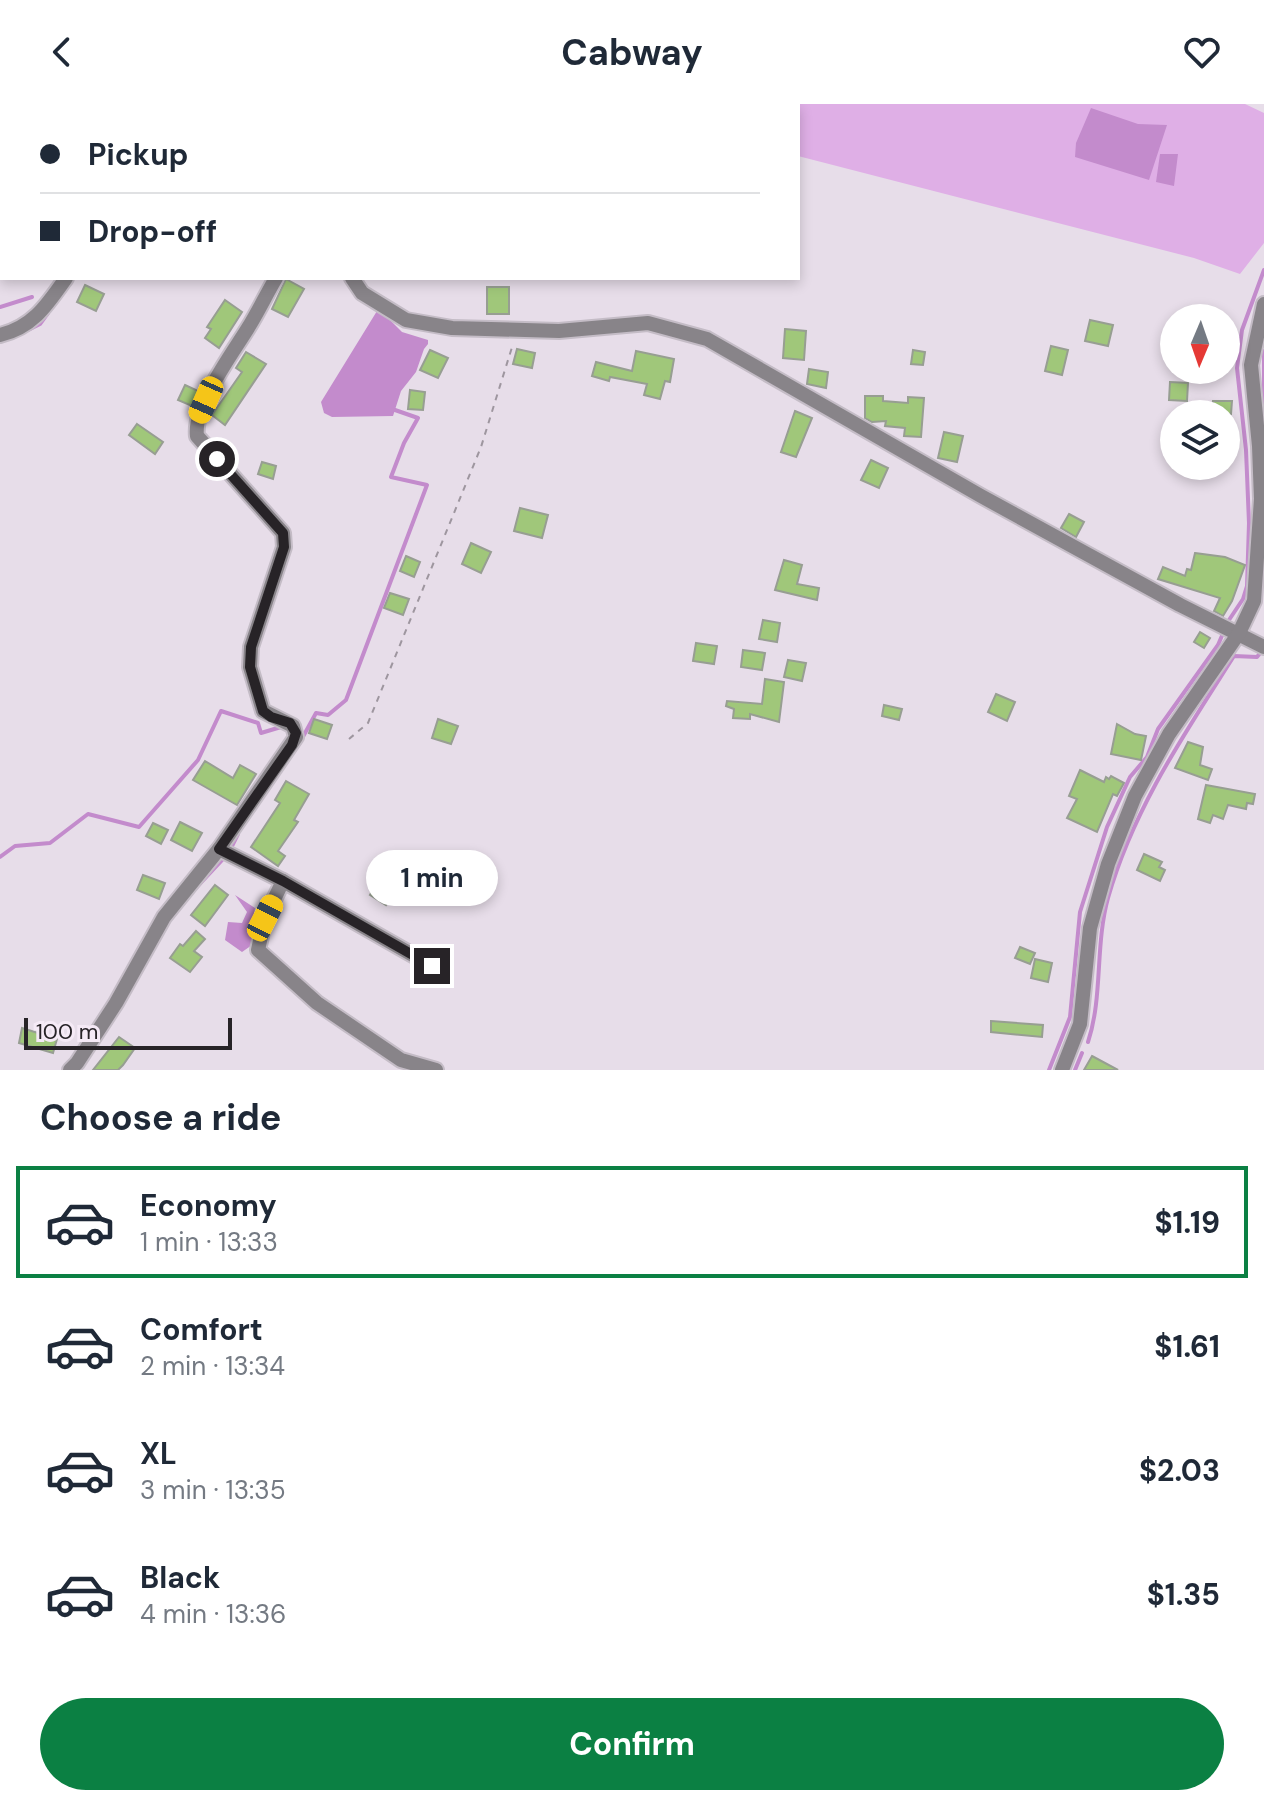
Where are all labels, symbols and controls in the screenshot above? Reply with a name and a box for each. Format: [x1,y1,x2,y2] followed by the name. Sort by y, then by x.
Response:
[561,29,703,76] text: Cabway
[40,30,84,74] icon: back
[1180,30,1224,74] icon: heart
[88,135,188,174] text: Pickup
[88,212,217,251] text: Drop-off
[1160,304,1240,384] north arrow
[1160,304,1240,480] map controls
[185,373,227,427] car
[1160,400,1240,480] button: layers
[199,441,235,477] route start
[366,850,498,906] callout: 1 min
[400,861,464,895] text: 1 min
[243,891,287,945] car
[414,948,450,984] route end
[24,1014,232,1050] scale bar
[36,1017,98,1046] text: 100 m
[40,1094,281,1141] text: Choose a ride
[44,1186,116,1258] icon: car
[140,1186,277,1225] text: Economy
[1154,1203,1220,1242] text: $1.19
[140,1225,278,1259] text: 1 min · 13:33
[44,1310,116,1382] icon: car
[140,1310,263,1349] text: Comfort
[1154,1327,1220,1366] text: $1.61
[140,1349,285,1383] text: 2 min · 13:34
[44,1434,116,1506] icon: car
[140,1434,177,1473] text: XL
[1139,1451,1220,1490] text: $2.03
[140,1473,286,1507] text: 3 min · 13:35
[44,1558,116,1630] icon: car
[140,1558,220,1597] text: Black
[1147,1575,1220,1614] text: $1.35
[140,1597,286,1631] text: 4 min · 13:36
[40,1698,1224,1790] button: Confirm

